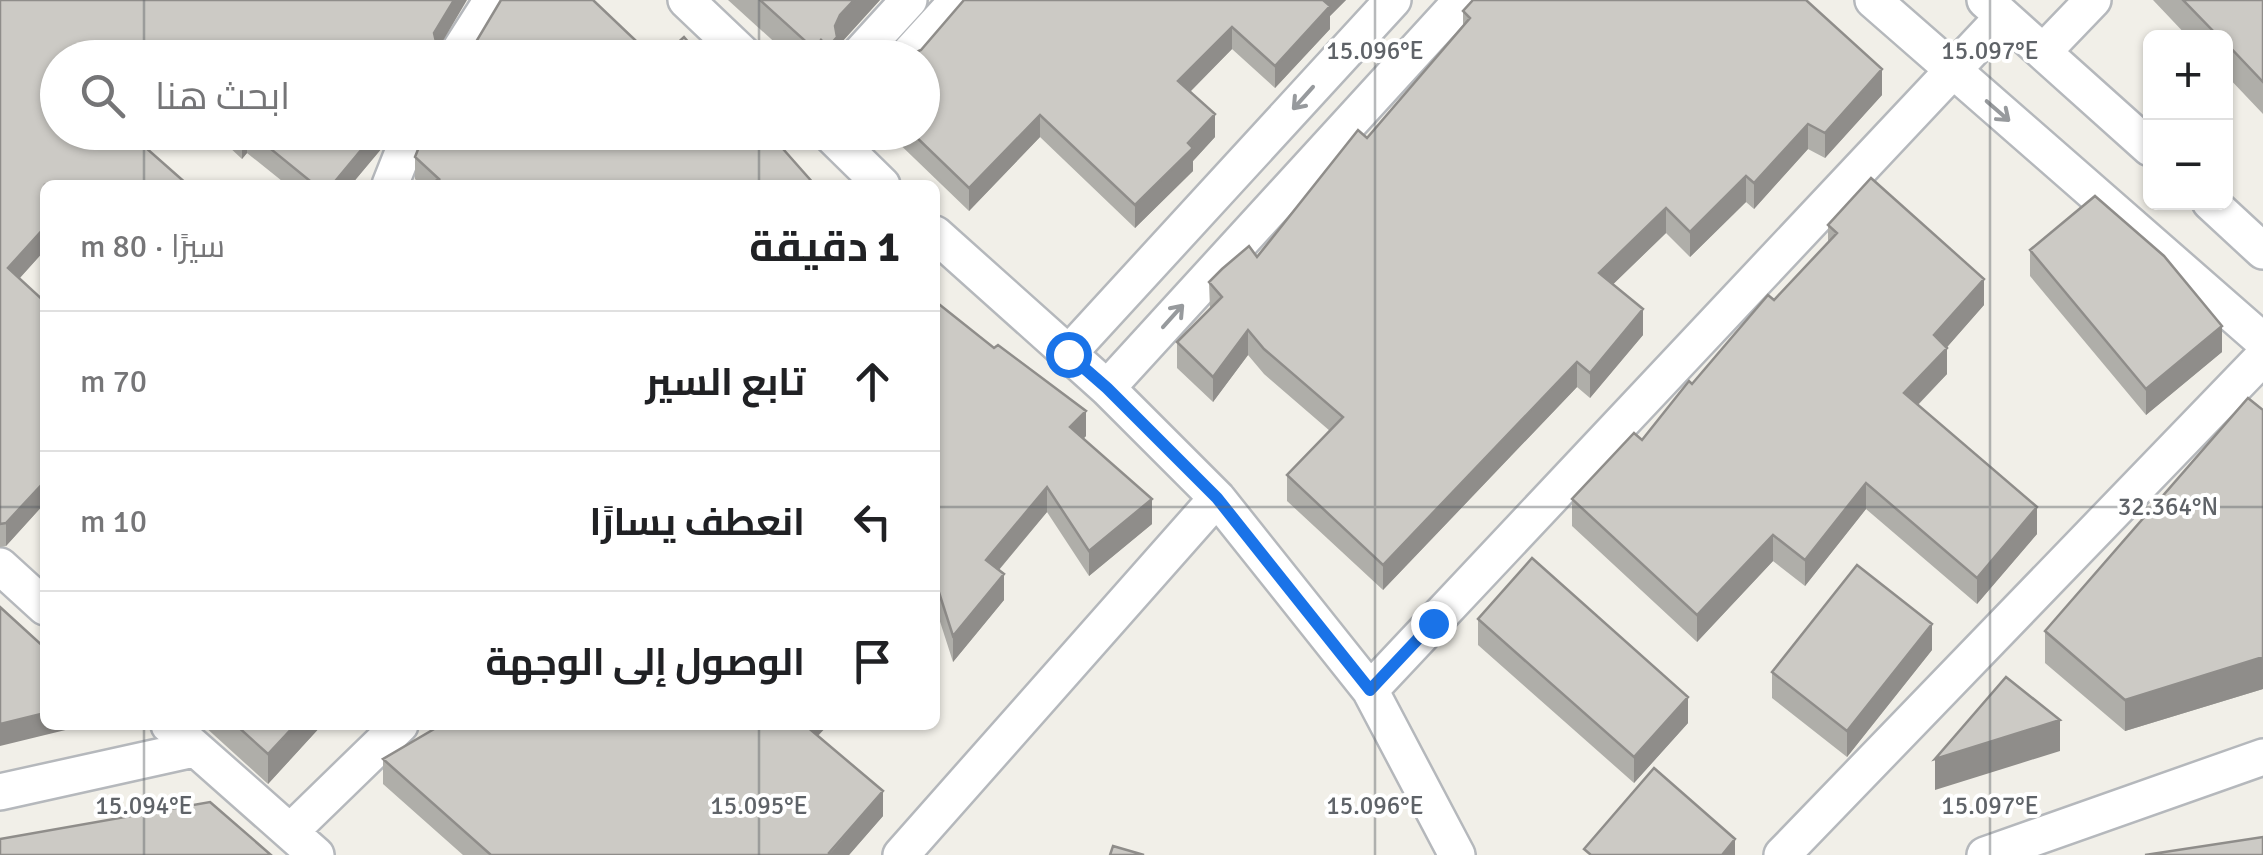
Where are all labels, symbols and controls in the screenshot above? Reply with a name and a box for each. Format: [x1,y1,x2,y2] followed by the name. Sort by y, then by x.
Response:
[2143,30,2233,210] map controls
[2143,30,2233,120] button: +
[1326,35,1424,66] text: 15.096°E
[1941,35,2039,66] text: 15.097°E
[40,40,940,150] search box
[75,68,130,123] icon: search
[155,73,290,120] text: ابحث هنا
[1292,85,1315,110] one-way arrow
[1985,100,2011,122] one-way arrow
[2143,120,2233,210] button: −
[749,222,900,273] text: 1 دقيقة
[80,227,225,266] text: سيرًا · 80 m
[1161,304,1184,329] one-way arrow
[1046,332,1092,378] route start
[845,354,900,409] icon: ahead
[646,359,805,406] text: تابع السير
[80,362,147,401] text: 70 m
[2118,491,2218,522] text: 32.364°N
[845,494,900,549] icon: left
[589,499,805,546] text: انعطف يسارًا
[80,502,147,541] text: 10 m
[1411,601,1457,647] route end
[845,634,900,689] icon: arrive
[486,639,805,686] text: الوصول إلى الوجهة
[95,790,193,821] text: 15.094°E
[710,790,808,821] text: 15.095°E
[1326,790,1424,821] text: 15.096°E
[1941,790,2039,821] text: 15.097°E

